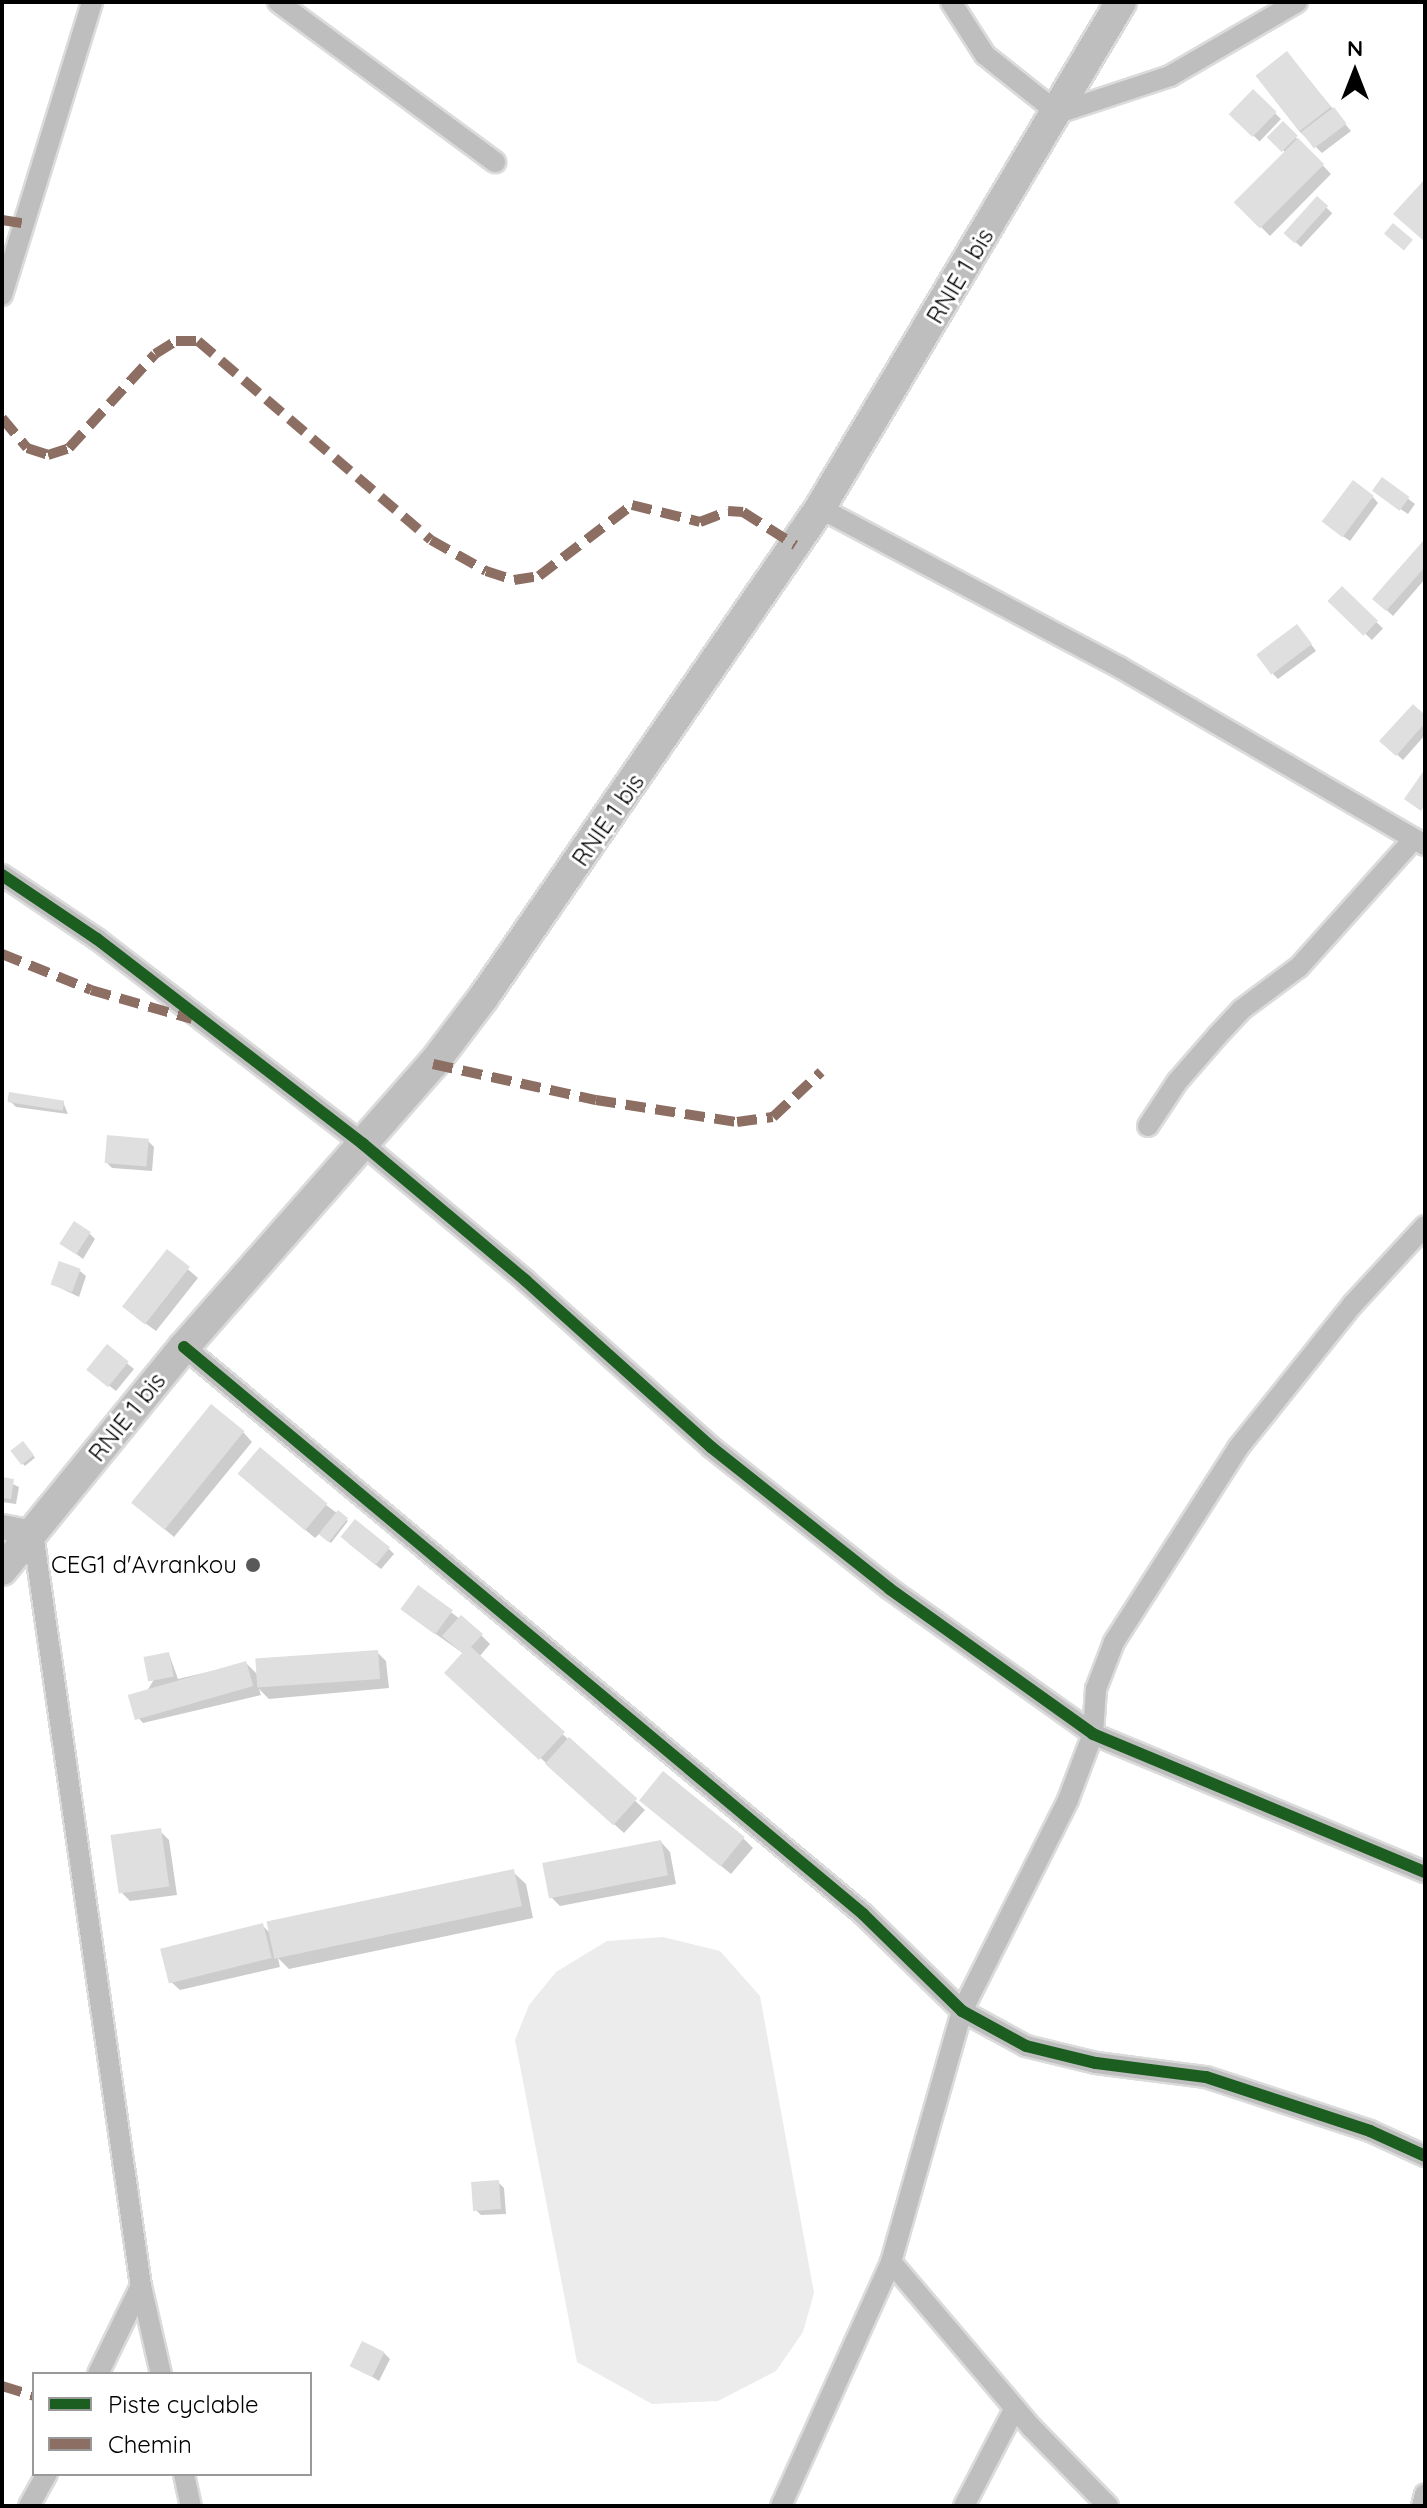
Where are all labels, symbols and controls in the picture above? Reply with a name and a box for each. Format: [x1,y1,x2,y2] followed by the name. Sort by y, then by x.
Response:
[1315,32,1395,112] north arrow
[1347,34,1363,62] text: N
[920,223,1000,329] street label: RNIE 1 bis
[566,768,650,872] street label: RNIE 1 bis
[82,1367,172,1467] street label: RNIE 1 bis
[51,1551,237,1579] place label: CEG1 d'Avrankou
[244,1556,262,1574] marker: CEG1 d'Avrankou
[32,2372,312,2476] legend
[108,2389,259,2419] text: Piste cyclable
[108,2429,192,2459] text: Chemin

